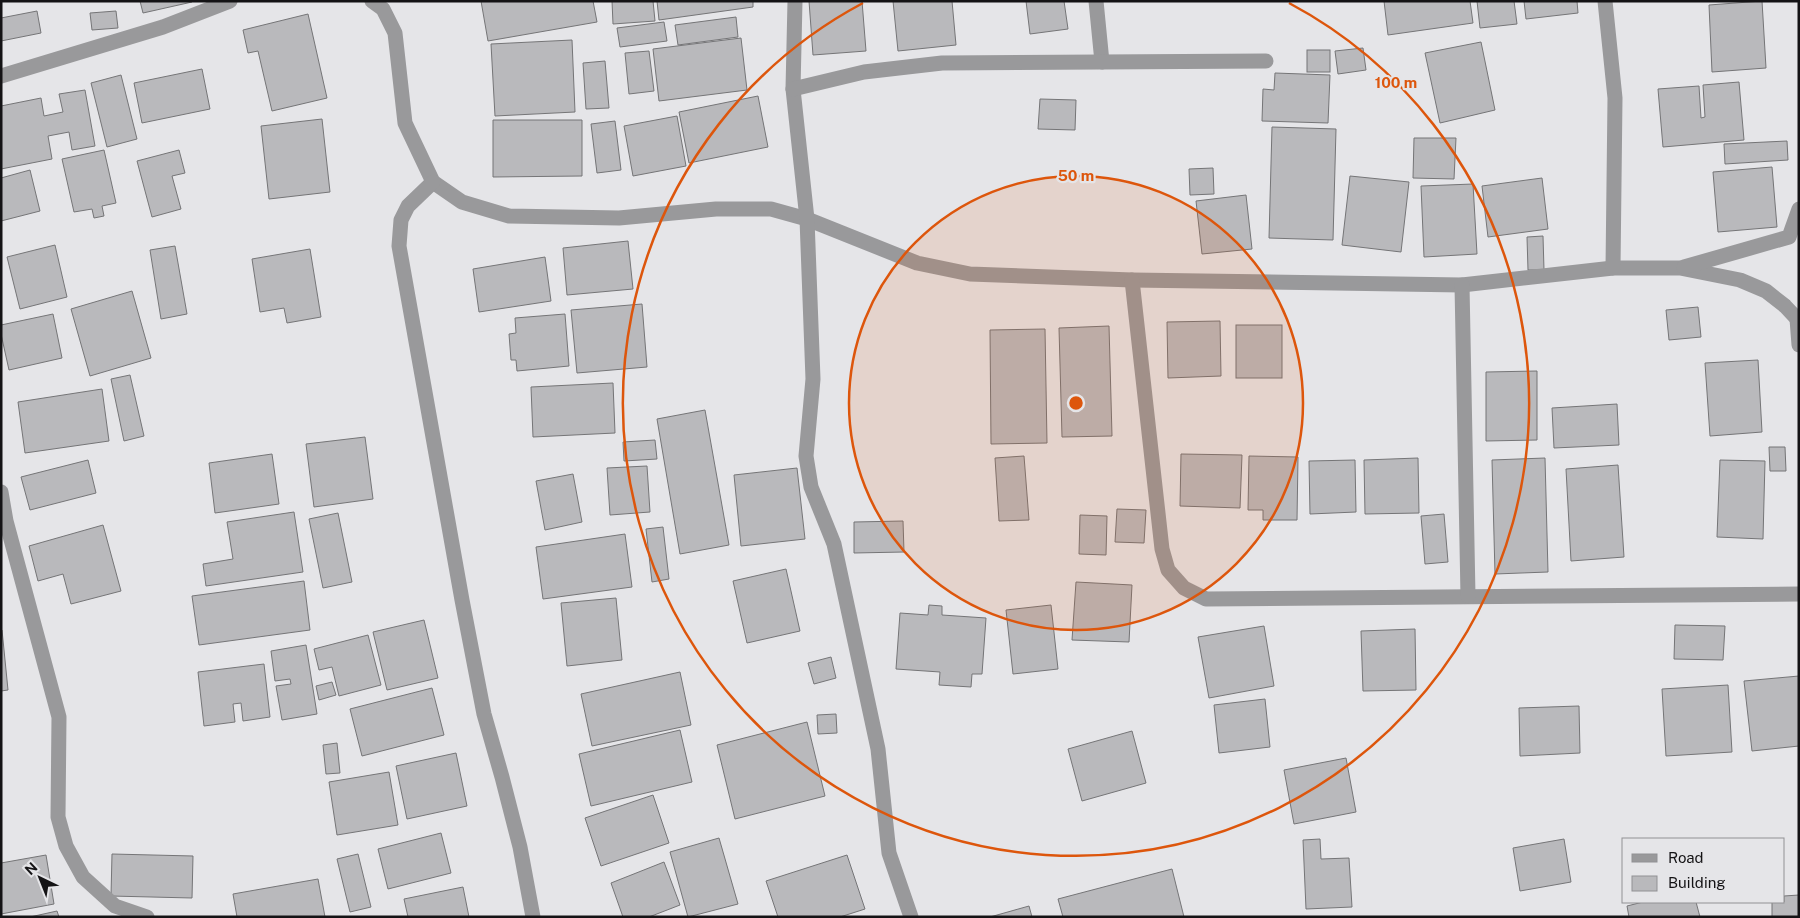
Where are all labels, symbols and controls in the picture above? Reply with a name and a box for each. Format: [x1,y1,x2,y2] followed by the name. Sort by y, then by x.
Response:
[1375,74,1417,91] text: 100 m
[1058,167,1094,184] text: 50 m
[1067,394,1085,412] centre of rings
[1622,838,1785,903] legend
[1668,849,1704,866] text: Road
[15,853,65,903] north arrow
[22,859,41,878] text: N
[1668,874,1726,891] text: Building

